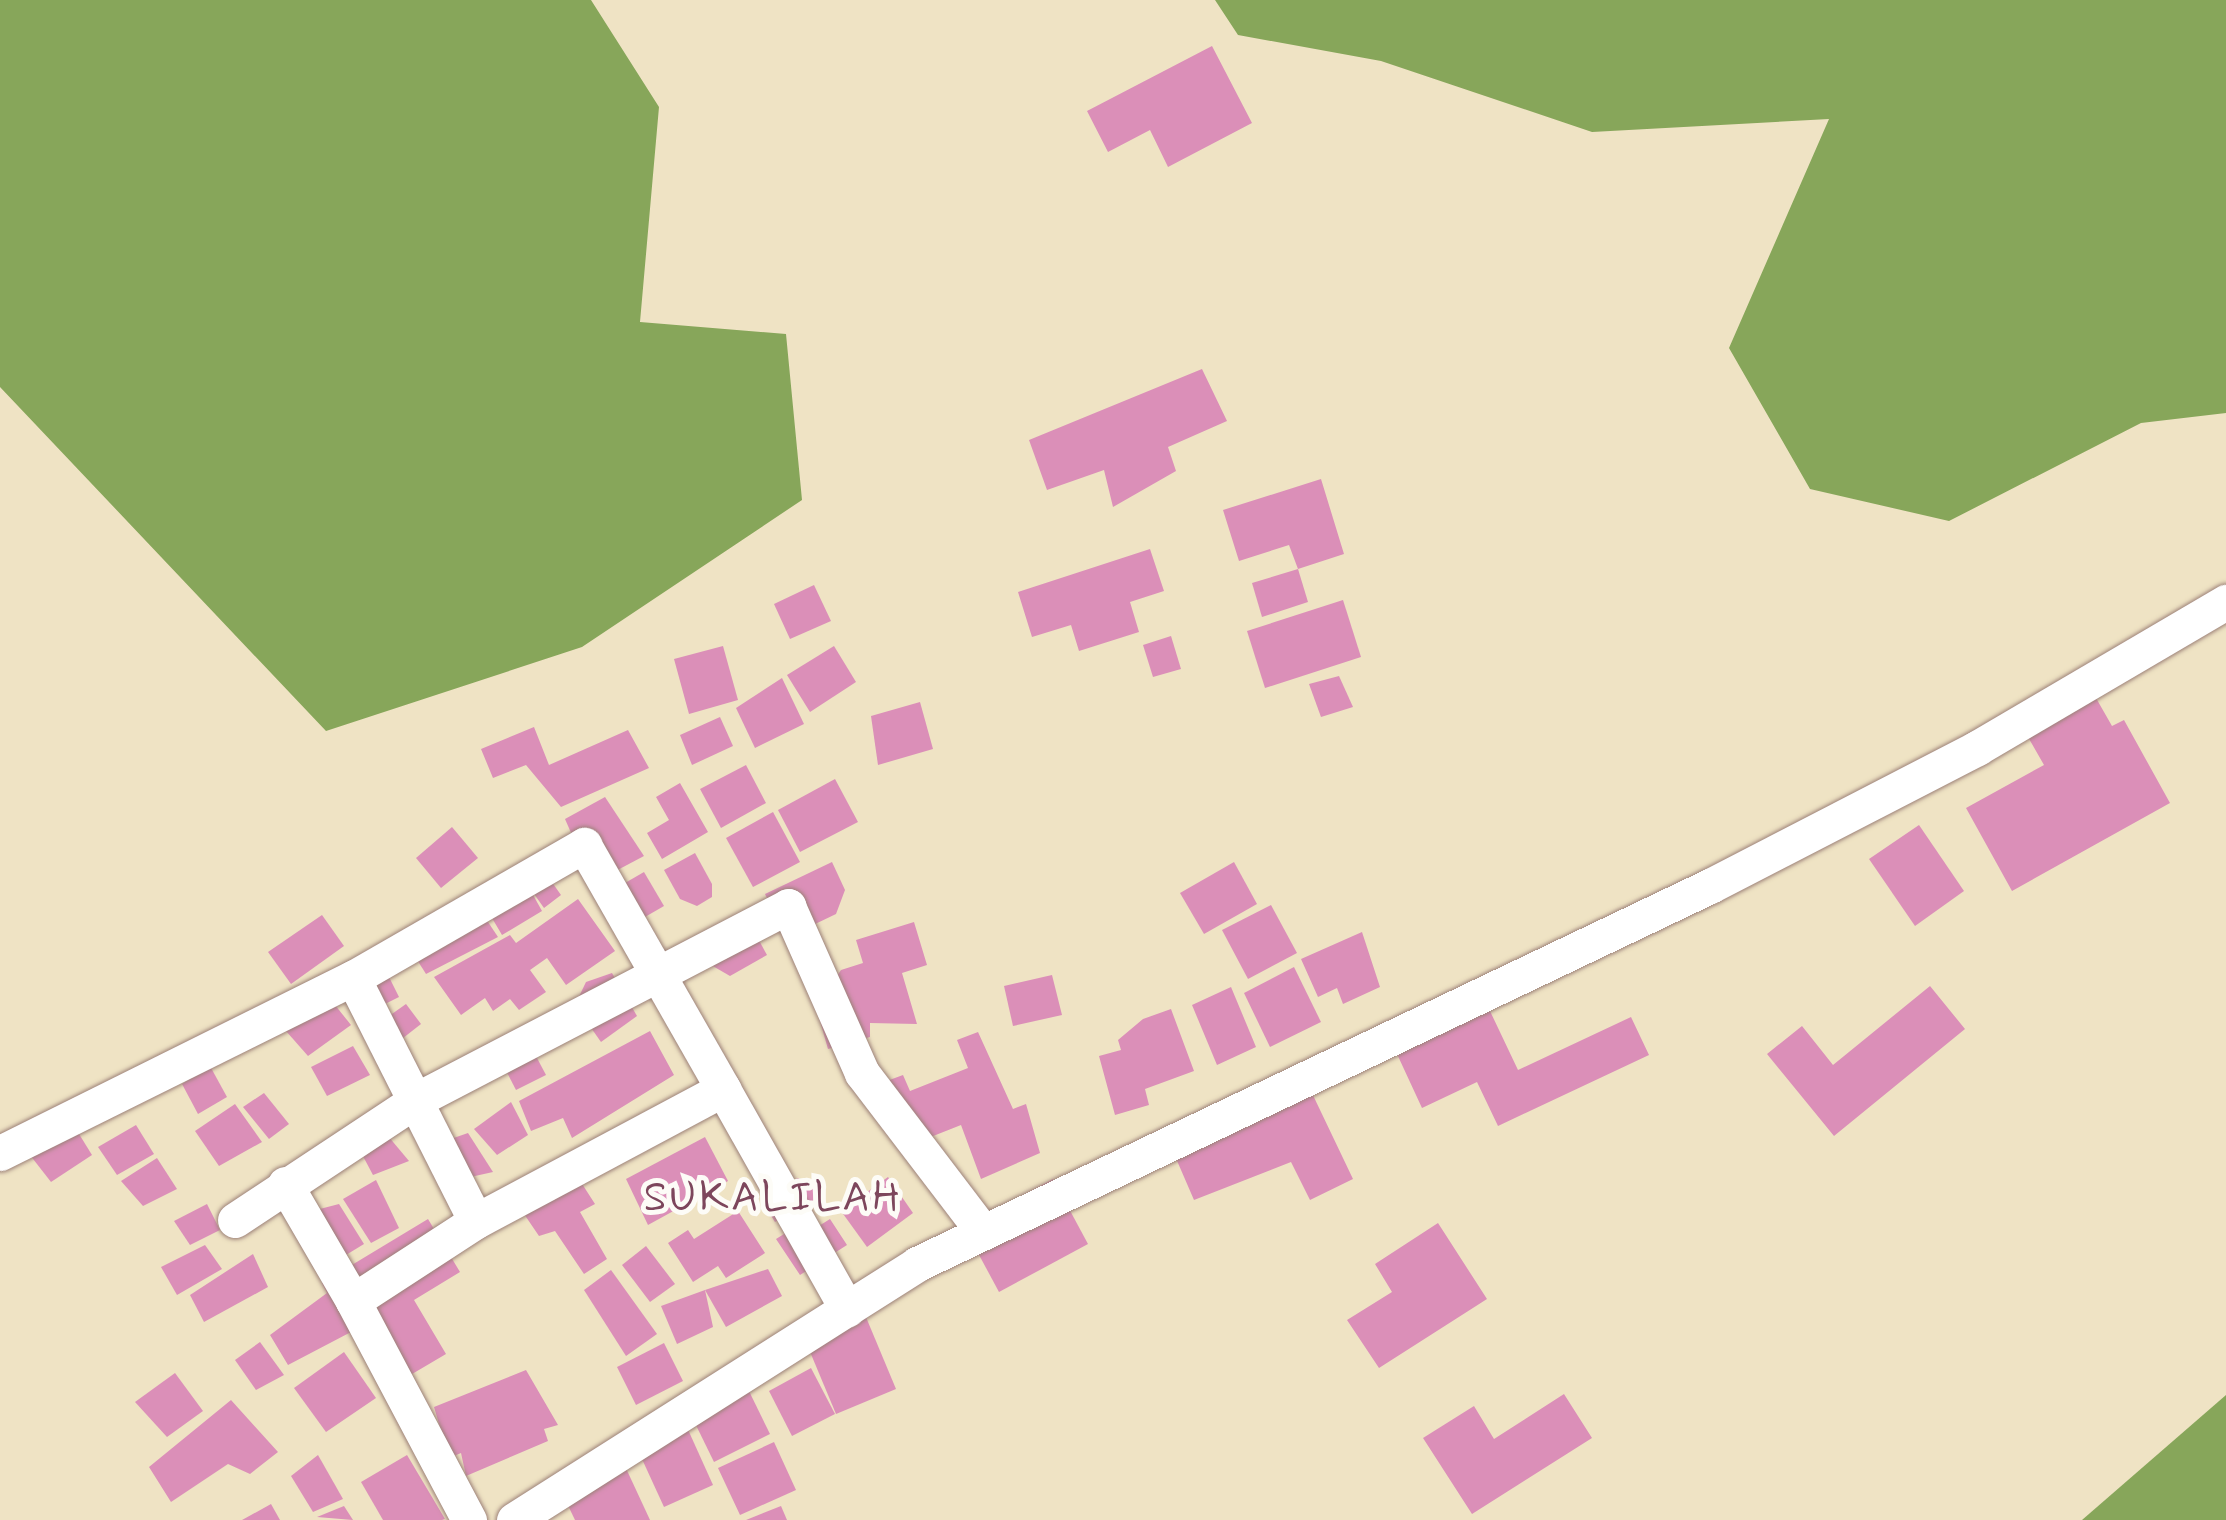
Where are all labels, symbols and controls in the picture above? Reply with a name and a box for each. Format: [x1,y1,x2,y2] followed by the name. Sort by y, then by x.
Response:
[652,1174,894,1224] district label: SUKALILAH

